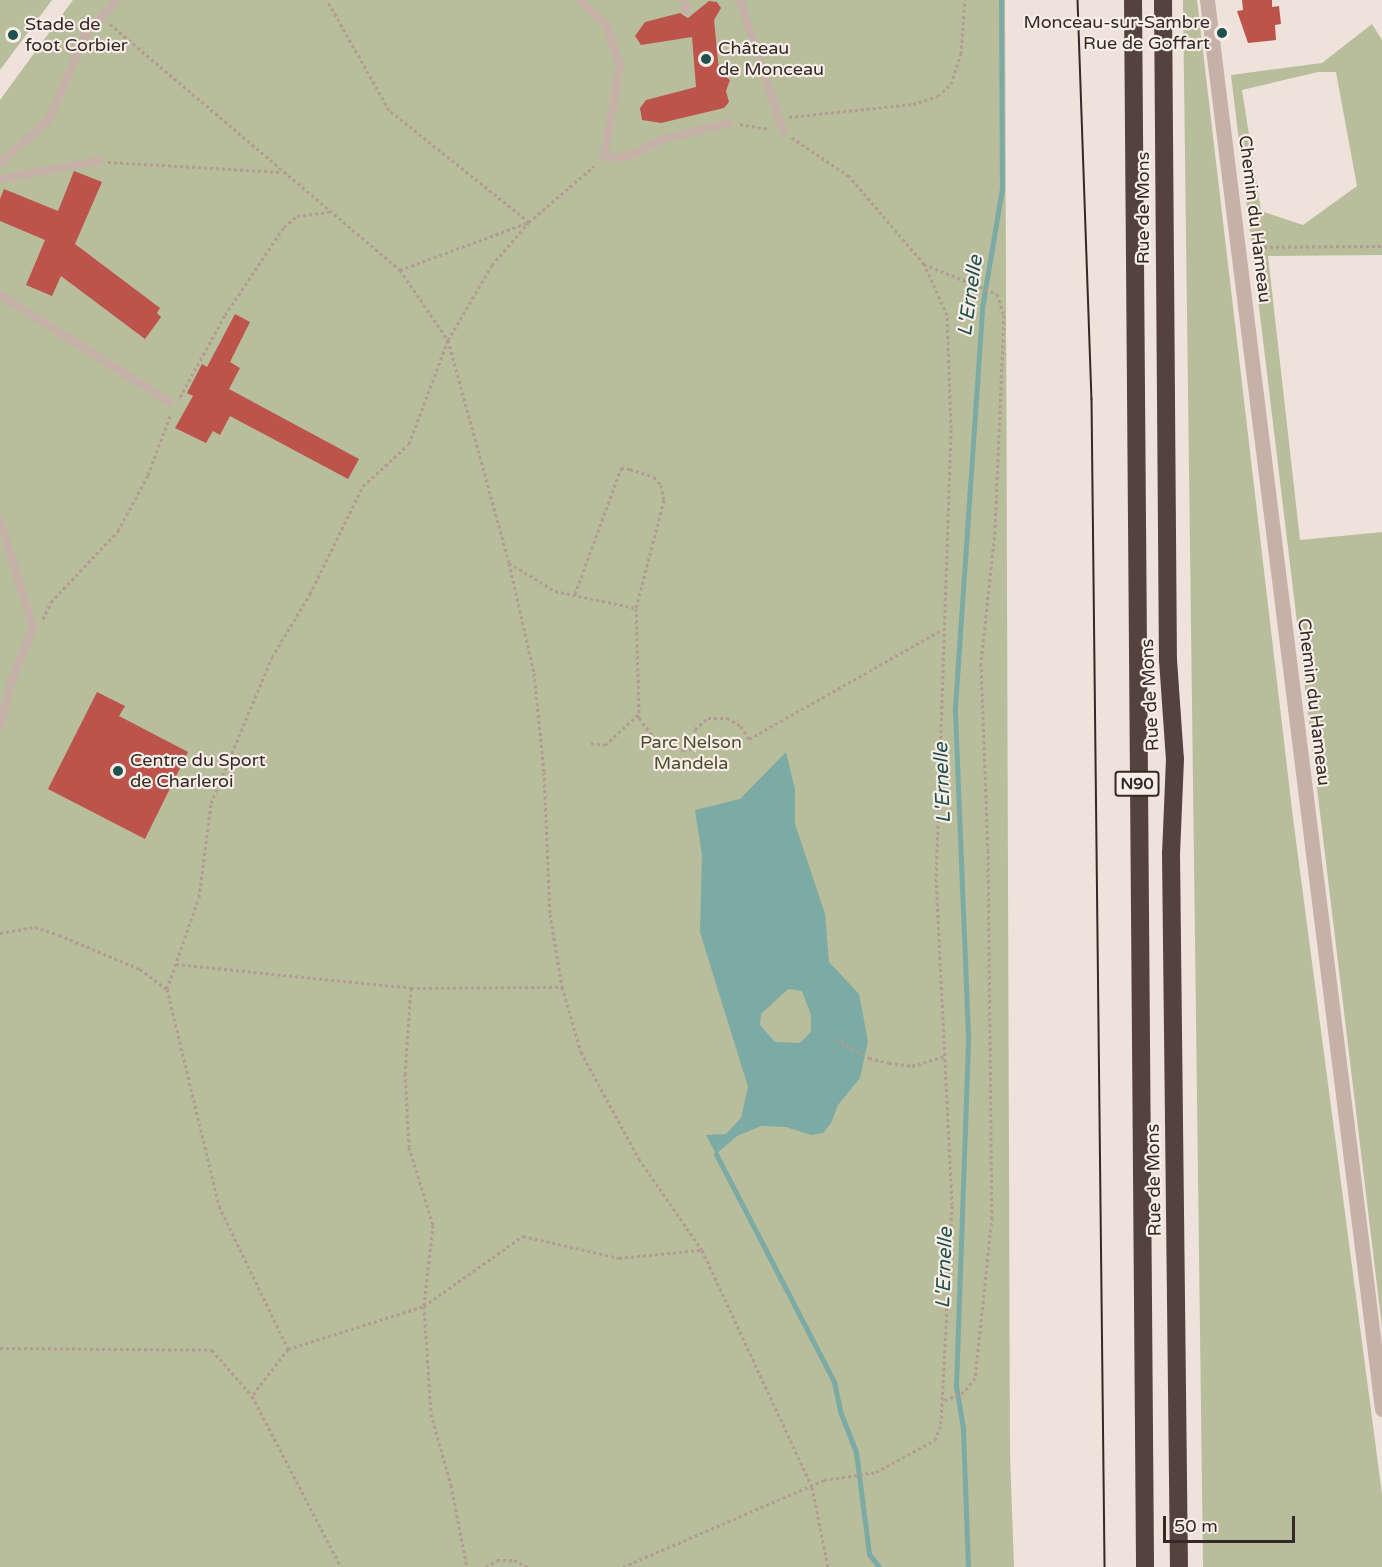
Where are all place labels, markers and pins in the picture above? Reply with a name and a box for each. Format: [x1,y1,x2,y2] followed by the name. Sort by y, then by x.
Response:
[1024,12,1210,54] place label: Monceau-sur-Sambre Rue de Goffart
[25,14,128,57] place label: Stade de foot Corbier
[1215,26,1229,40] marker: Monceau-sur-Sambre Rue de Goffart
[6,28,20,42] marker: Stade de foot Corbier
[718,38,824,80] place label: Château de Monceau
[699,52,713,66] marker: Château de Monceau
[130,750,266,792] place label: Centre du Sport de Charleroi
[111,764,125,778] marker: Centre du Sport de Charleroi

